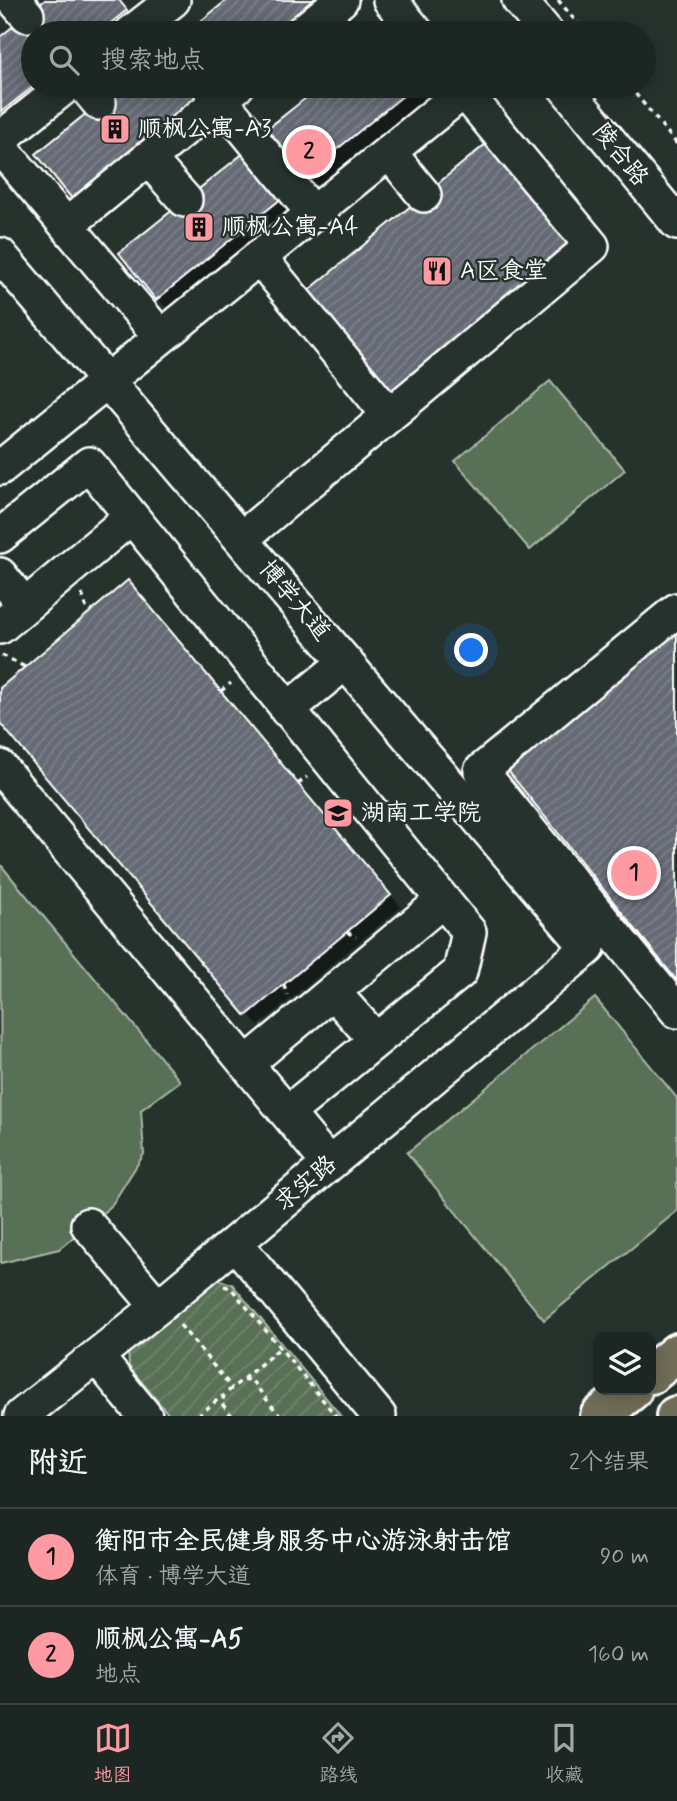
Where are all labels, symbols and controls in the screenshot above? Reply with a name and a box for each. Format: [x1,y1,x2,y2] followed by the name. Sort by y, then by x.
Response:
[21,21,656,98] search box
[45,41,83,79] icon: search
[101,44,205,78] text: 搜索地点
[98,112,132,146] building icon: 顺枫公寓-A3
[138,114,271,145] place label: 顺枫公寓-A3
[585,117,655,193] street label: 陵合路
[286,126,332,178] pin: 2
[182,210,216,244] building icon: 顺枫公寓-A4
[222,212,358,243] place label: 顺枫公寓-A4
[420,254,454,288] restaurant icon: A区食堂
[460,256,548,287] place label: A区食堂
[251,554,337,648] street label: 博学大道
[454,633,488,667] your location
[321,796,355,830] school or university icon: 湖南工学院
[361,798,481,829] place label: 湖南工学院
[611,847,657,899] pin: 1
[268,1149,344,1219] street label: 求实路
[593,1332,656,1395] map controls
[593,1332,656,1395] button: layers
[28,1444,88,1483] text: 附近
[569,1448,649,1478] text: 2个结果
[95,1525,511,1559] text: 衡阳市全民健身服务中心游泳射击馆
[46,1542,56,1572] text: 1
[600,1542,649,1572] text: 90 m
[95,1562,251,1592] text: 体育 · 博学大道
[95,1623,243,1657] text: 顺枫公寓-A5
[45,1640,57,1670] text: 2
[588,1640,649,1670] text: 160 m
[95,1660,141,1690] text: 地点
[94,1719,132,1788] tab: 地图
[319,1719,357,1788] tab: 路线
[545,1719,583,1788] tab: 收藏

